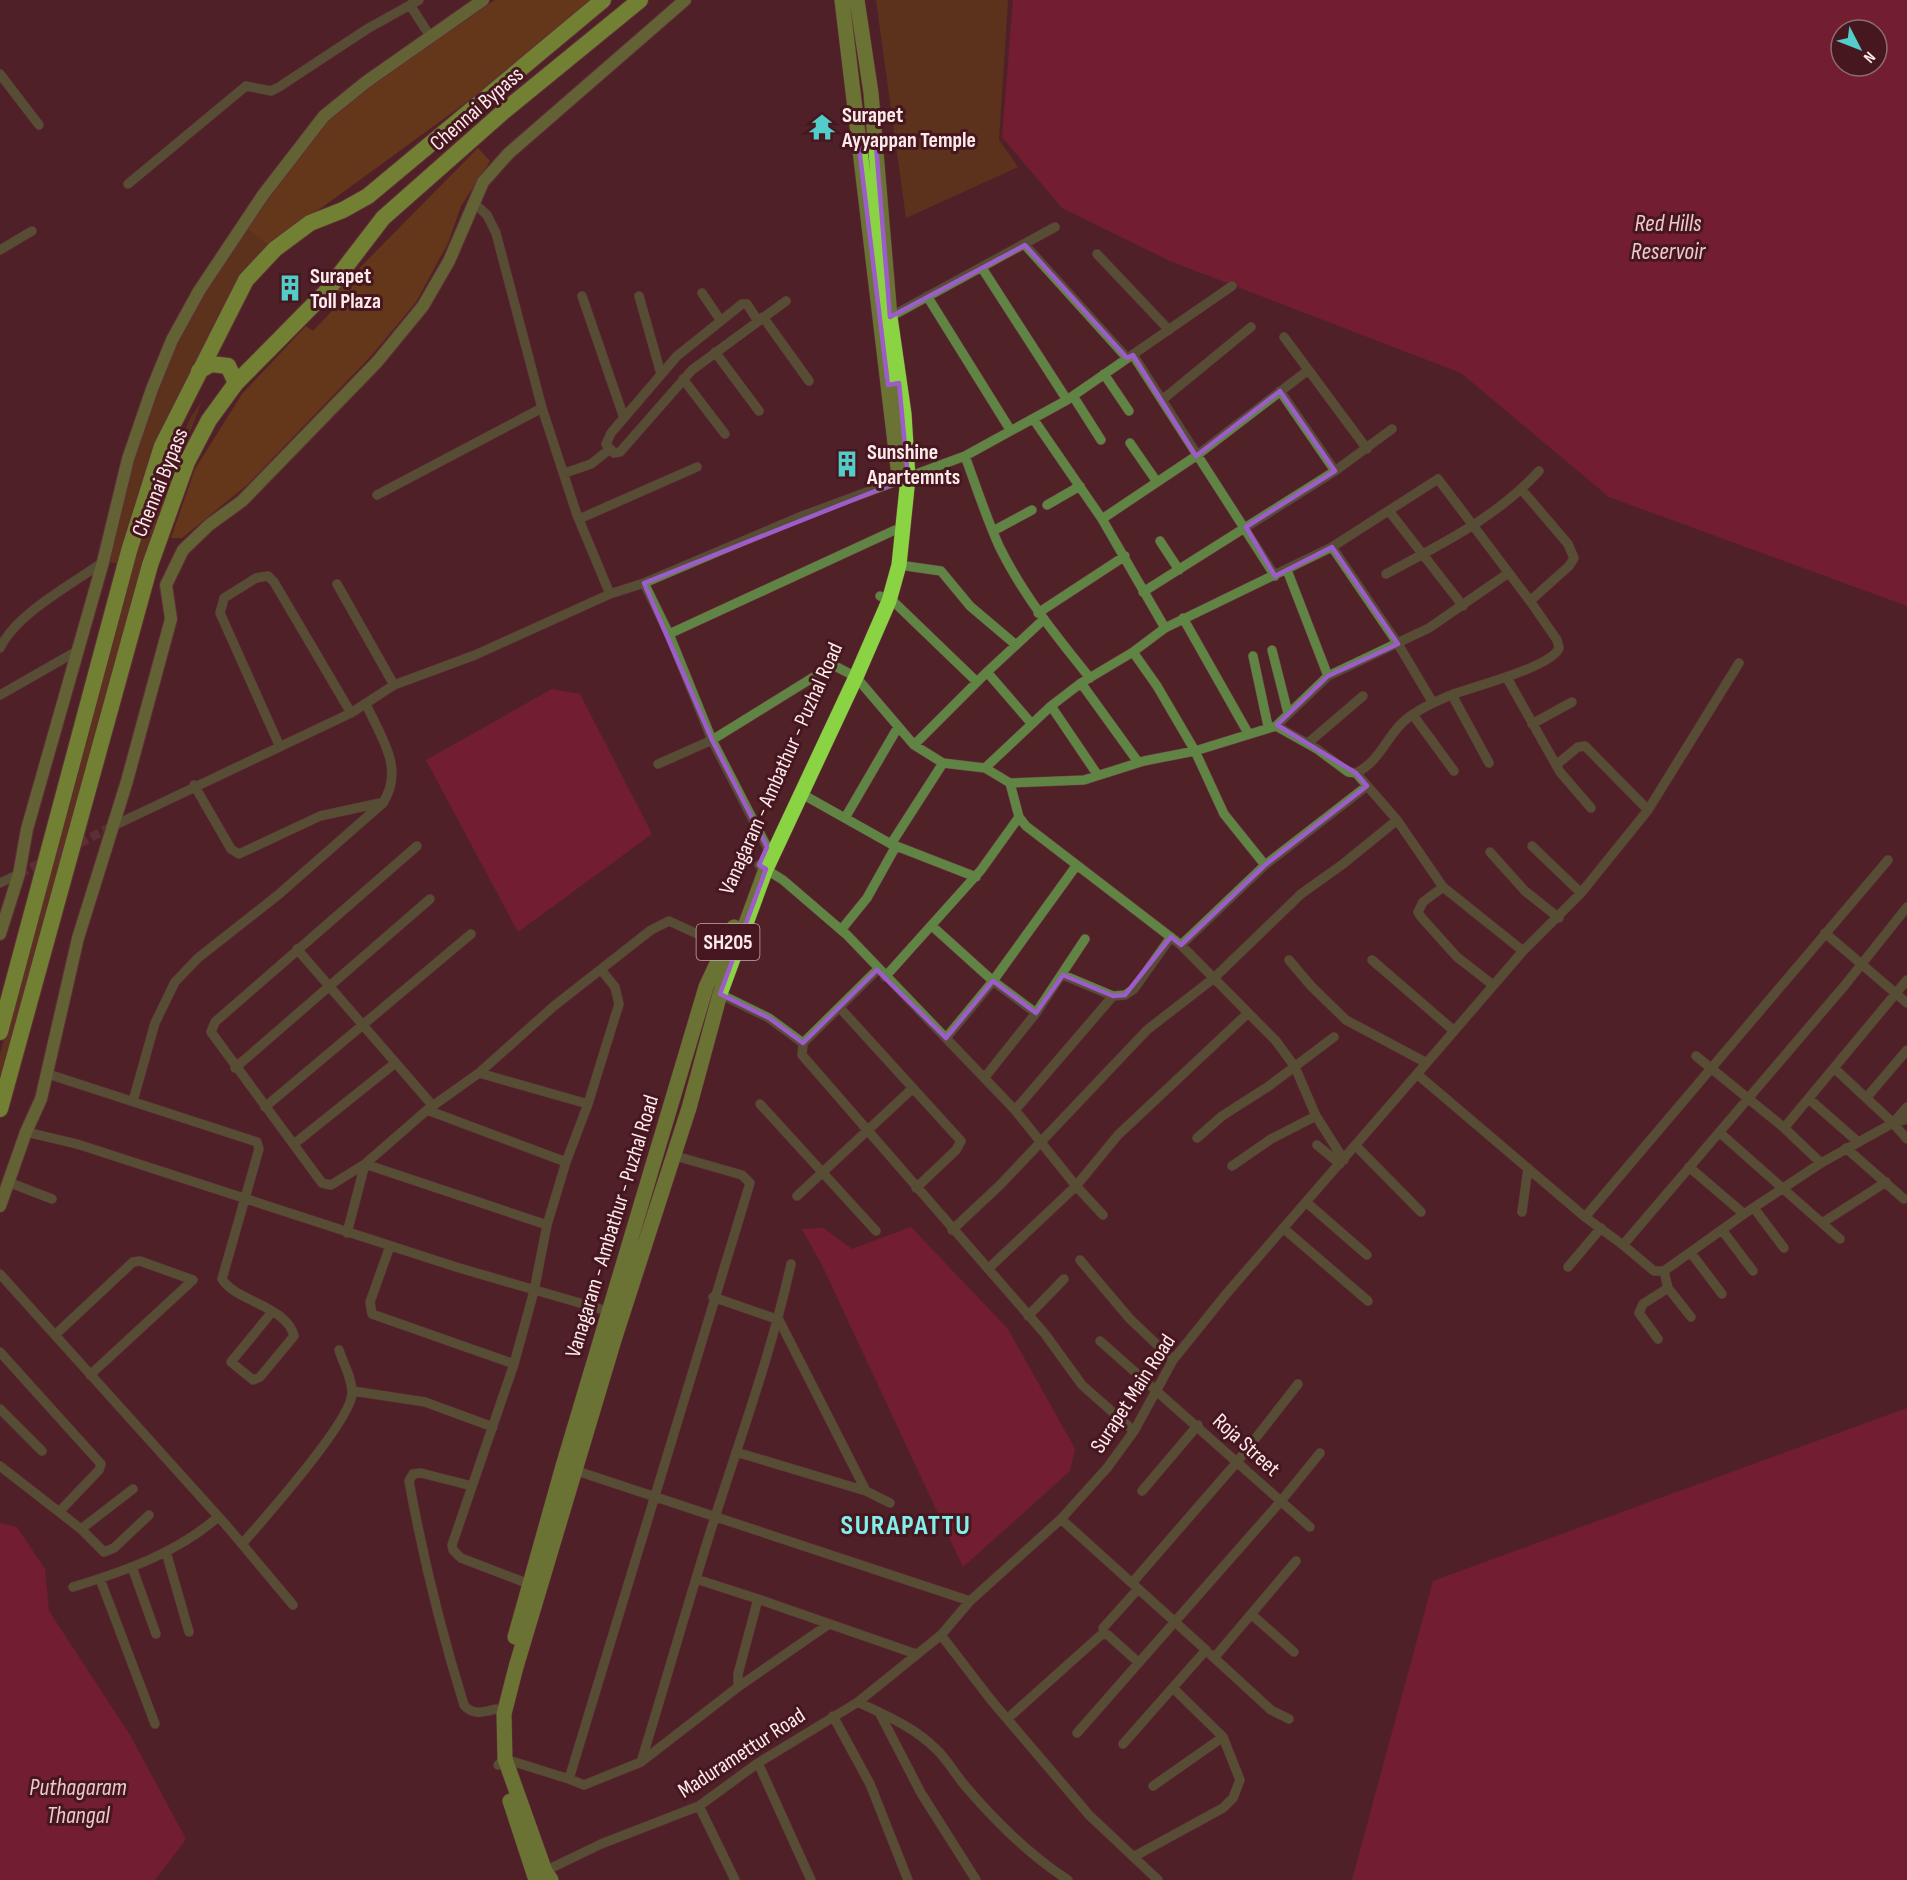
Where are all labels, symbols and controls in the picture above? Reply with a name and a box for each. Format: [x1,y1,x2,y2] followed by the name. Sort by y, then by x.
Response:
[1829,18,1889,78] north arrow
[1859,48,1879,67] text: N
[425,61,529,157] street label: Chennai Bypass
[841,102,976,154] place label: Surapet Ayyappan Temple
[807,112,837,142] temple icon: Surapet Ayyappan Temple
[1631,209,1706,266] water label: Red Hills Reservoir
[310,263,381,315] place label: Surapet Toll Plaza
[275,273,305,303] building icon: Surapet Toll Plaza
[126,424,194,541] street label: Chennai Bypass
[866,439,960,491] place label: Sunshine Apartemnts
[832,449,862,479] building icon: Sunshine Apartemnts
[714,638,849,899] street label: Vanagaram - Ambathur - Puzhal Road
[696,924,760,960] road number: SH205
[560,1092,665,1361] street label: Vanagaram - Ambathur - Puzhal Road
[1085,1329,1182,1458] street label: Surapet Main Road
[1207,1408,1285,1483] street label: Roja Street
[841,1509,971,1542] district label: SURAPATTU
[673,1702,811,1804] street label: Maduramettur Road
[29,1773,127,1830] water label: Puthagaram Thangal

